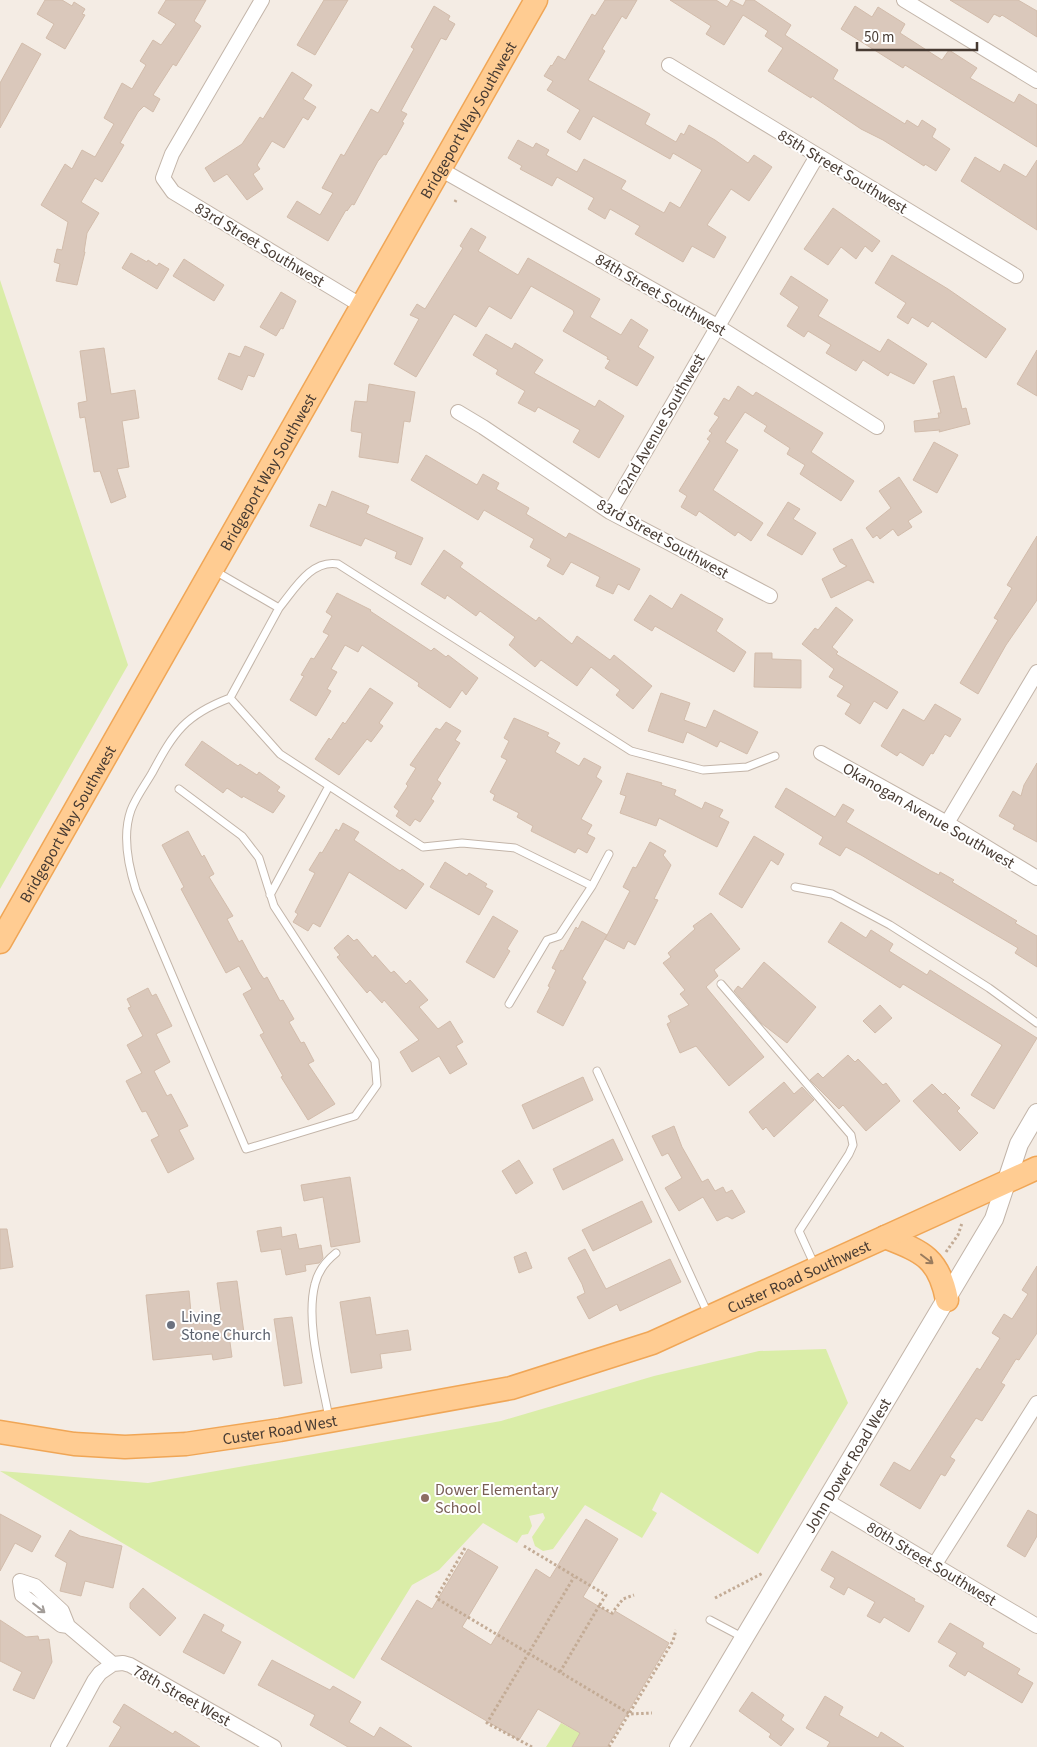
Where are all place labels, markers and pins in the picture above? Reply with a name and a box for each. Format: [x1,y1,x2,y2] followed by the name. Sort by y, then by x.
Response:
[181,1306,271,1346] place label: Living Stone Church
[165,1319,177,1331] marker: Living Stone Church
[435,1479,559,1519] place label: Dower Elementary School
[419,1492,431,1504] marker: Dower Elementary School

